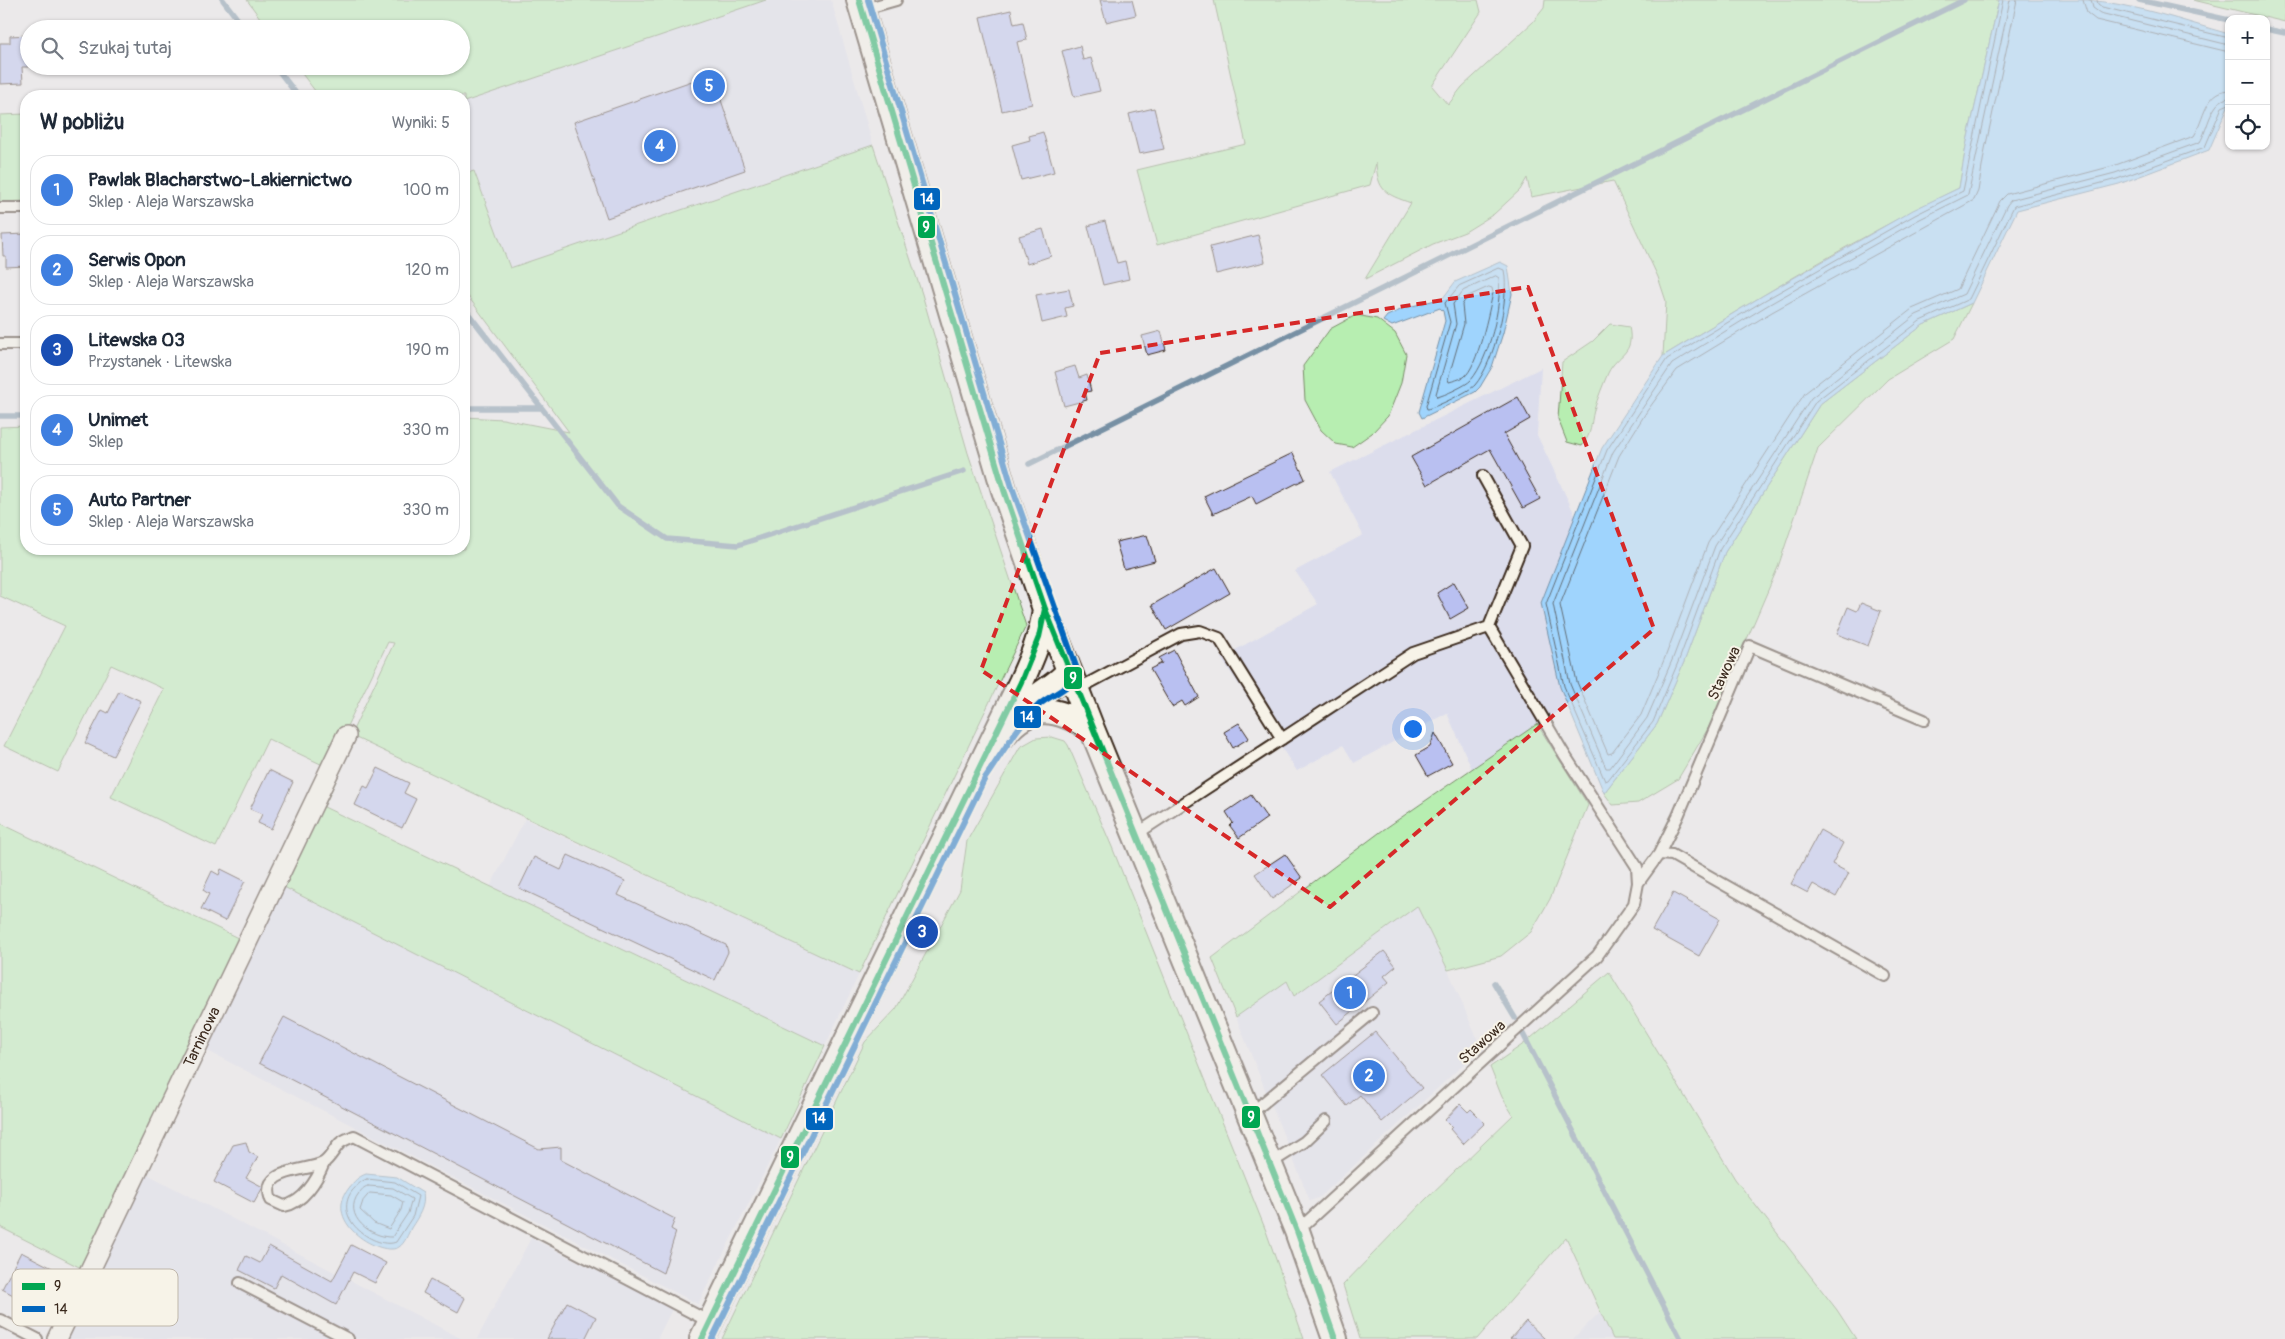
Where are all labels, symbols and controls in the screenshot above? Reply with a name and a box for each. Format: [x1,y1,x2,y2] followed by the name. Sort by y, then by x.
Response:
[2225,15,2270,150] map controls
[2225,15,2270,60] button: +
[20,20,470,75] search box
[38,34,66,62] icon: search
[78,36,172,60] text: Szukaj tutaj
[2225,60,2270,105] button: −
[693,67,725,105] pin: 5
[2225,105,2270,150] button: locate
[40,109,124,136] text: W pobliżu
[392,113,450,133] text: Wyniki: 5
[644,127,676,165] pin: 4
[88,168,352,192] text: Pawlak Blacharstwo-Lakiernictwo
[54,180,60,200] text: 1
[403,180,449,200] text: 100 m
[913,187,941,211] line badge: 14
[920,191,935,208] text: 14
[88,192,254,212] text: Sklep · Aleja Warszawska
[917,215,936,239] line badge: 9
[922,219,930,236] text: 9
[88,248,186,272] text: Serwis Opon
[53,260,61,280] text: 2
[405,260,449,280] text: 120 m
[88,272,254,292] text: Sklep · Aleja Warszawska
[88,328,185,352] text: Litewska 03
[53,340,61,360] text: 3
[406,340,449,360] text: 190 m
[88,352,232,372] text: Przystanek · Litewska
[88,408,148,432] text: Unimet
[52,420,62,440] text: 4
[403,420,449,440] text: 330 m
[88,432,123,452] text: Sklep
[88,488,191,512] text: Auto Partner
[53,500,61,520] text: 5
[403,500,449,520] text: 330 m
[88,512,254,532] text: Sklep · Aleja Warszawska
[1704,643,1745,703] street label: Stawowa
[1063,666,1083,690] line badge: 9
[1069,670,1077,687] text: 9
[1013,705,1042,729] line badge: 14
[1020,709,1035,726] text: 14
[1400,716,1426,742] your location
[906,913,938,951] pin: 3
[1334,974,1366,1012] pin: 1
[180,1004,225,1070] street label: Tarninowa
[1455,1016,1510,1068] street label: Stawowa
[1353,1057,1385,1095] pin: 2
[1241,1105,1261,1129] line badge: 9
[805,1107,834,1131] line badge: 14
[1247,1109,1255,1126] text: 9
[812,1110,827,1127] text: 14
[780,1145,800,1169] line badge: 9
[786,1149,794,1166] text: 9
[12,1269,178,1326] legend
[54,1278,61,1295] text: 9
[54,1301,68,1318] text: 14

